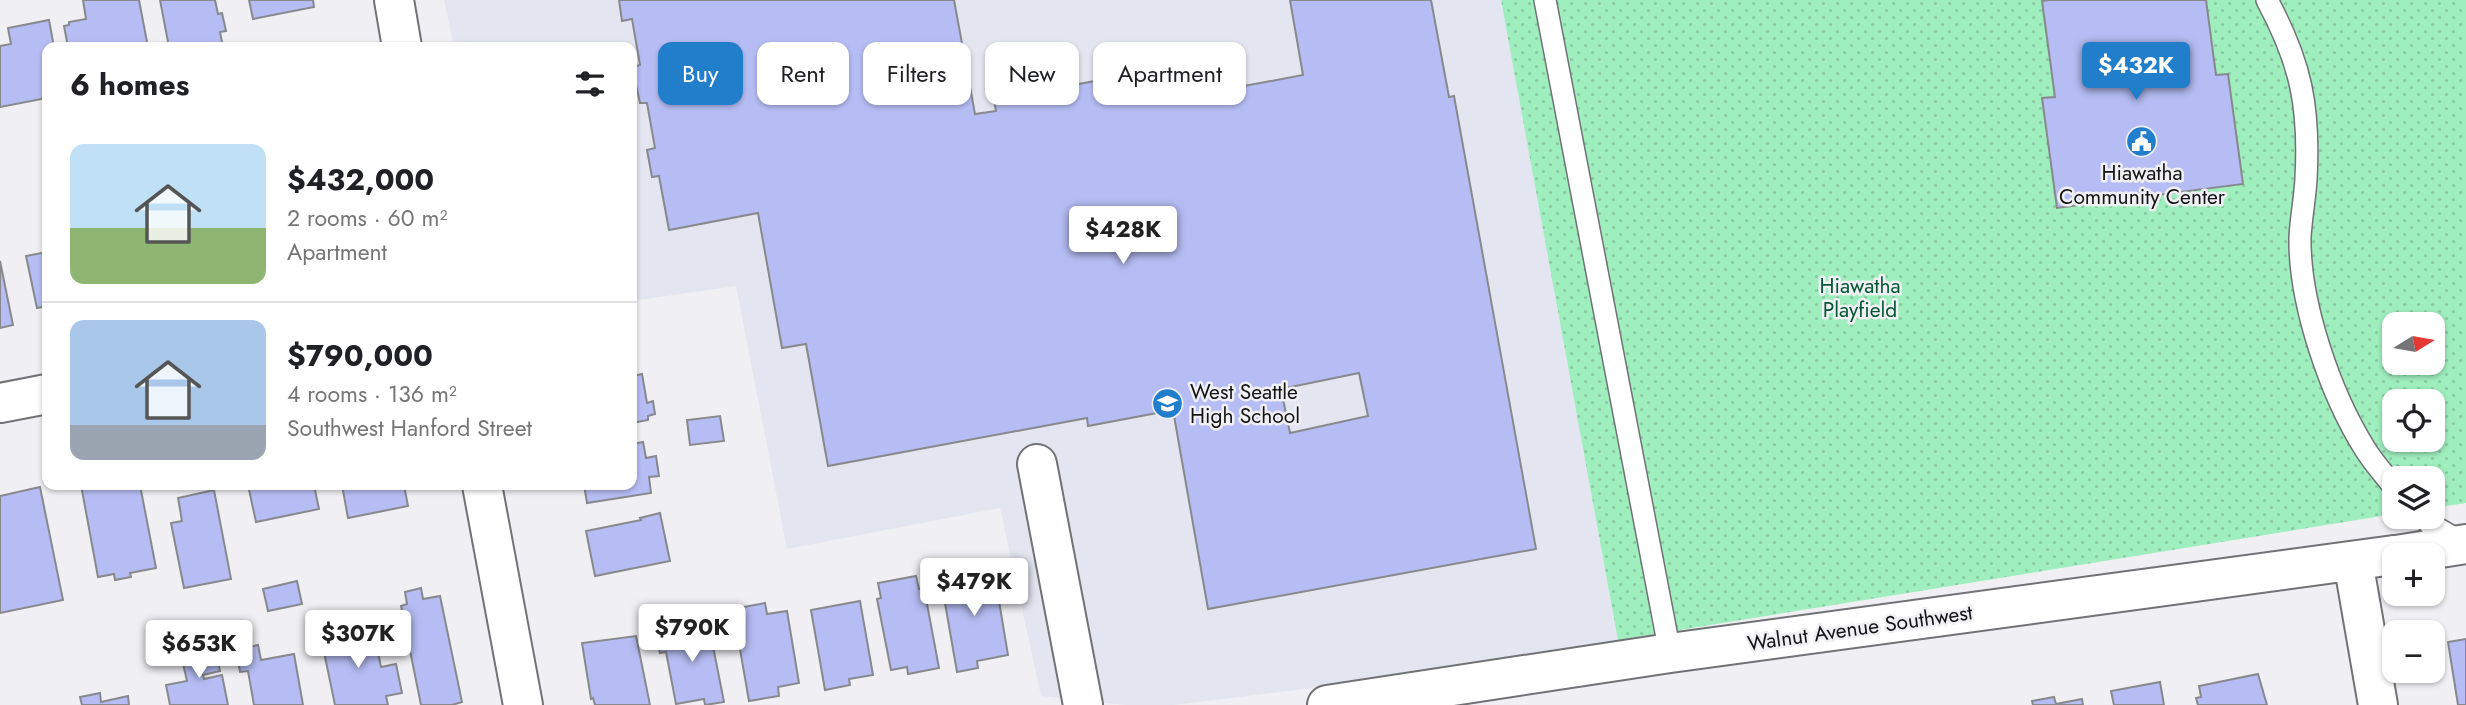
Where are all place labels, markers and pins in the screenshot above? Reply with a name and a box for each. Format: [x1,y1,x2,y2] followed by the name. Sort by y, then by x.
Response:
[2087,42,2185,102] pin: $432K
[2125,124,2159,158] public building icon: Hiawatha Community Center
[2059,158,2226,212] place label: Hiawatha Community Center
[1074,206,1172,266] pin: $428K
[1190,377,1300,431] place label: West Seattle High School
[1150,387,1184,421] school or university icon: West Seattle High School
[925,558,1023,618] pin: $479K
[643,604,741,664] pin: $790K
[309,610,407,670] pin: $307K
[150,620,248,680] pin: $653K

